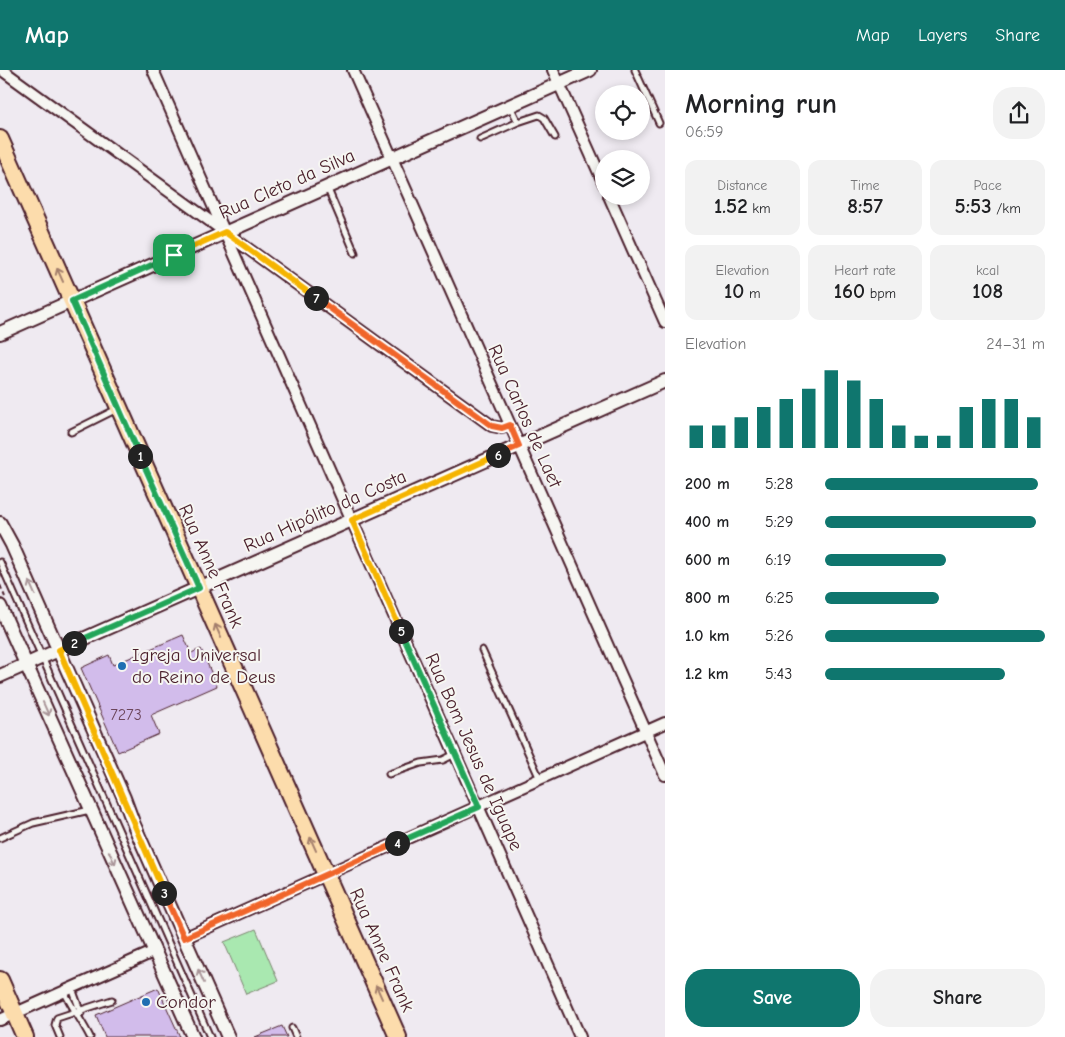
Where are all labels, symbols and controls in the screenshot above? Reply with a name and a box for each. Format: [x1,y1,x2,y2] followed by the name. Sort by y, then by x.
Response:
[25,21,69,49] text: Map
[856,25,890,46] text: Map
[918,25,967,46] text: Layers
[995,25,1040,46] text: Share
[595,85,650,205] map controls
[595,85,650,140] button: locate
[993,87,1045,139] button: share
[685,88,837,120] text: Morning run
[685,123,723,141] text: 06:59
[216,144,358,224] street label: Rua Cleto da Silva
[595,150,650,205] button: layers
[717,177,767,194] text: Distance
[850,177,880,194] text: Time
[974,177,1002,194] text: Pace
[714,194,748,218] text: 1.52
[847,194,883,218] text: 8:57
[955,194,992,218] text: 5:53
[748,200,771,217] text: km
[992,200,1021,217] text: /km
[153,234,195,276] pin
[160,241,188,269] icon: arrive
[716,262,769,279] text: Elevation
[834,262,896,279] text: Heart rate
[976,262,999,279] text: kcal
[55,268,65,283] one-way arrow
[724,279,744,303] text: 10
[834,279,865,303] text: 160
[972,279,1003,303] text: 108
[744,285,761,302] text: m
[865,285,896,302] text: bpm
[304,286,328,310] pin: 7
[313,290,320,307] text: 7
[685,335,746,353] text: Elevation
[986,335,1045,353] text: 24–31 m
[484,341,567,492] street label: Rua Carlos de Laet
[486,442,510,468] pin: 6
[128,444,152,468] pin: 1
[495,447,502,464] text: 6
[138,448,143,465] text: 1
[240,465,410,557] street label: Rua Hipólito da Costa
[685,475,730,493] text: 200 m
[765,475,793,493] text: 5:28
[174,501,248,632] street label: Rua Anne Frank
[685,513,729,531] text: 400 m
[765,513,793,531] text: 5:29
[685,551,730,569] text: 600 m
[765,551,791,569] text: 6:19
[26,581,36,596] one-way arrow
[685,589,730,607] text: 800 m
[765,589,794,607] text: 6:25
[388,618,414,644] pin: 5
[398,623,405,640] text: 5
[213,624,223,639] one-way arrow
[685,627,730,645] text: 1.0 km
[765,627,794,645] text: 5:26
[62,630,86,656] pin: 2
[71,635,78,652] text: 2
[132,644,275,688] place label: Igreja Universal do Reino de Deus
[420,650,528,854] street label: Rua Bom Jesus de Iguape
[116,660,128,672] marker: Igreja Universal do Reino de Deus
[685,665,728,683] text: 1.2 km
[765,665,792,683] text: 5:43
[42,701,51,716] one-way arrow
[110,706,142,724] house number: 7273
[384,830,410,856] pin: 4
[394,835,401,852] text: 4
[307,837,317,852] one-way arrow
[108,850,118,865] one-way arrow
[152,880,176,906] pin: 3
[161,885,168,902] text: 3
[345,885,419,1016] street label: Rua Anne Frank
[196,969,205,984] one-way arrow
[685,969,860,1027] button: Save
[870,969,1045,1027] button: Share
[373,985,383,1000] one-way arrow
[156,991,216,1013] place label: Condor
[140,996,152,1008] marker: Condor

